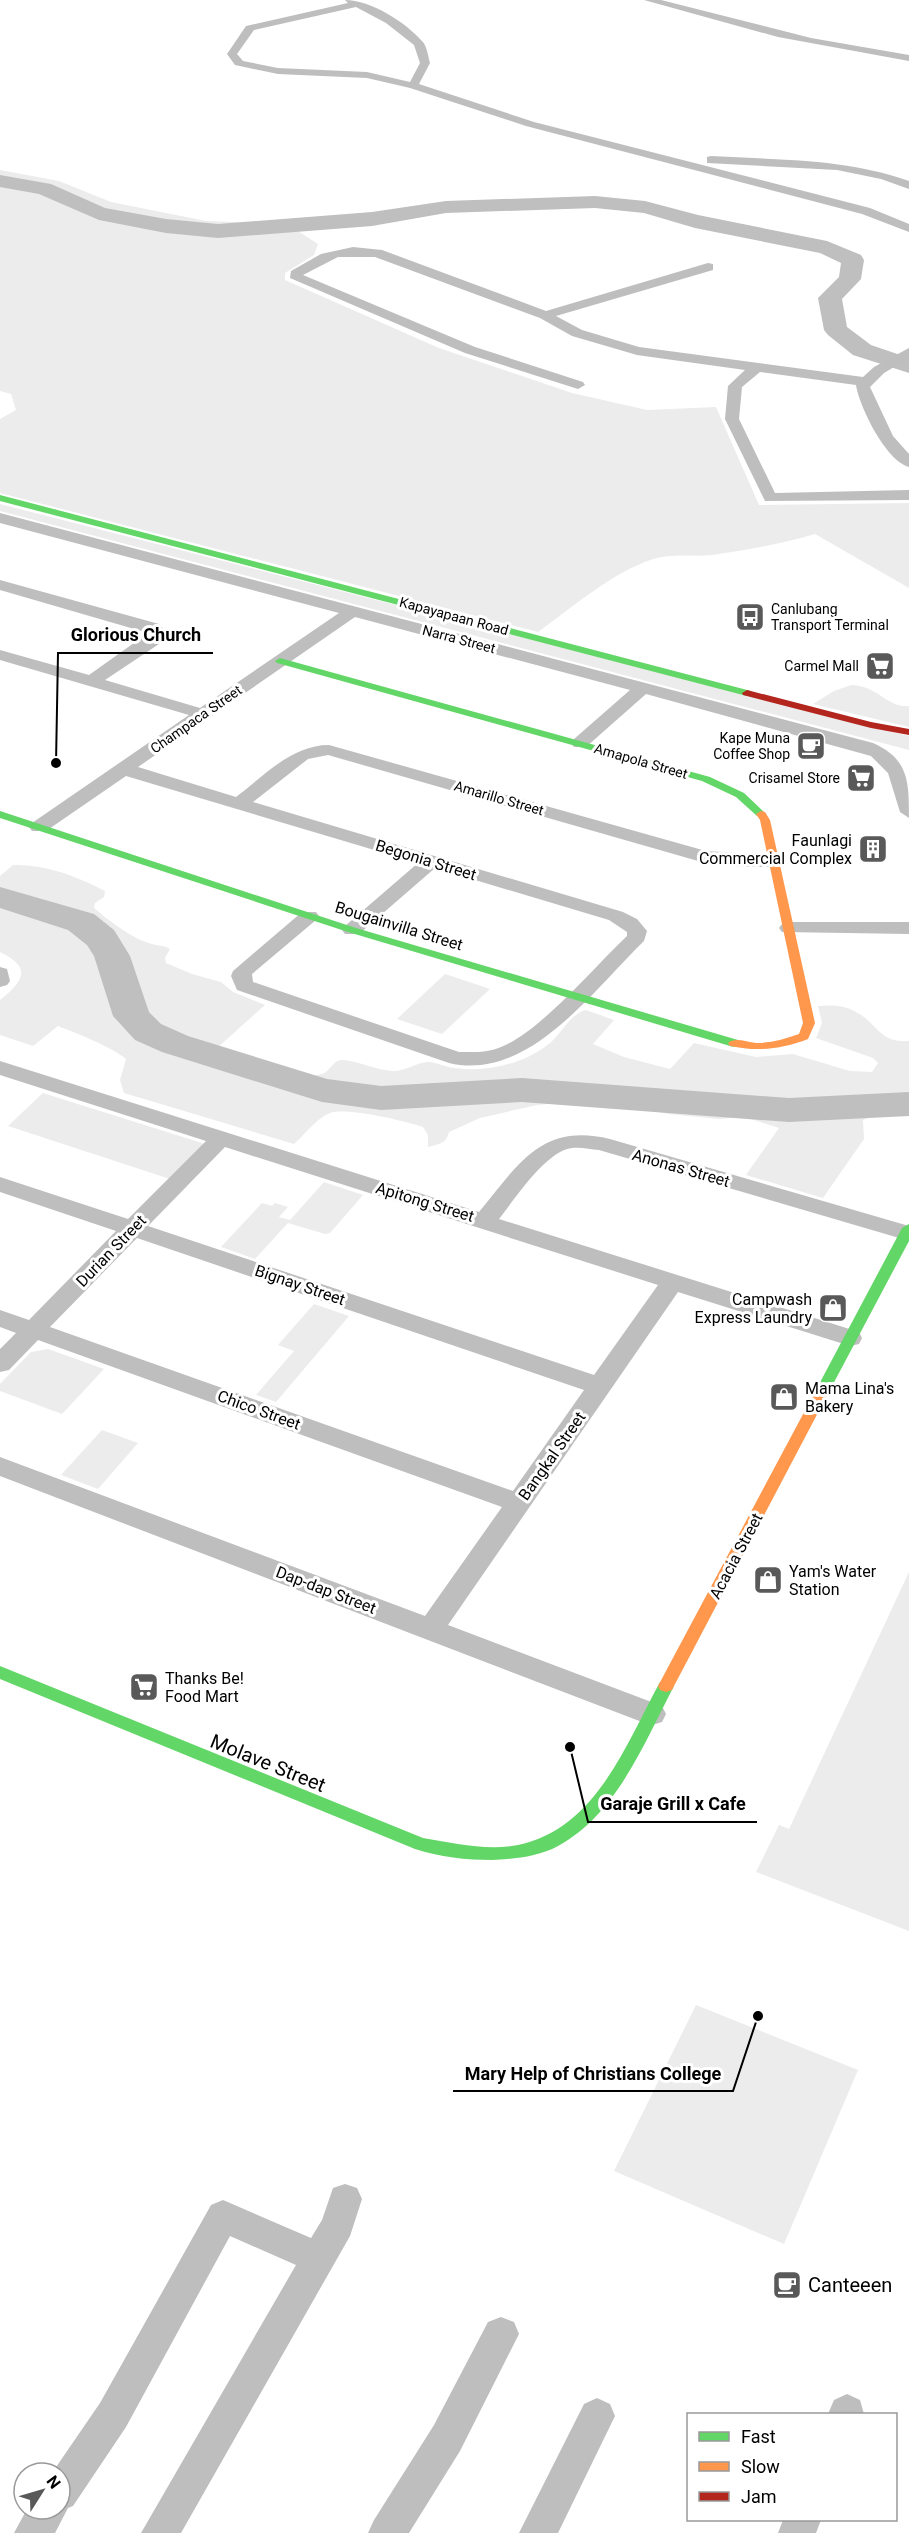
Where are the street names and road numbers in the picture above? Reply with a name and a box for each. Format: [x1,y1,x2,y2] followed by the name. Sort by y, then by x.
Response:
[398,594,510,638] street label: Kapayapaan Road
[421,622,498,657] street label: Narra Street
[147,681,245,756] street label: Champaca Street
[593,740,690,782] street label: Amapola Street
[452,778,546,819] street label: Amarillo Street
[373,836,479,884] street label: Begonia Street
[333,898,465,954] street label: Bougainvilla Street
[630,1145,732,1191] street label: Anonas Street
[374,1178,476,1226] street label: Apitong Street
[72,1211,150,1291] street label: Durian Street
[252,1261,348,1309] street label: Bignay Street
[215,1386,303,1434] street label: Chico Street
[515,1408,589,1504] street label: Bangkal Street
[705,1510,767,1602] street label: Acacia Street
[273,1562,379,1618] street label: Dap-dap Street
[207,1729,329,1797] street label: Molave Street

